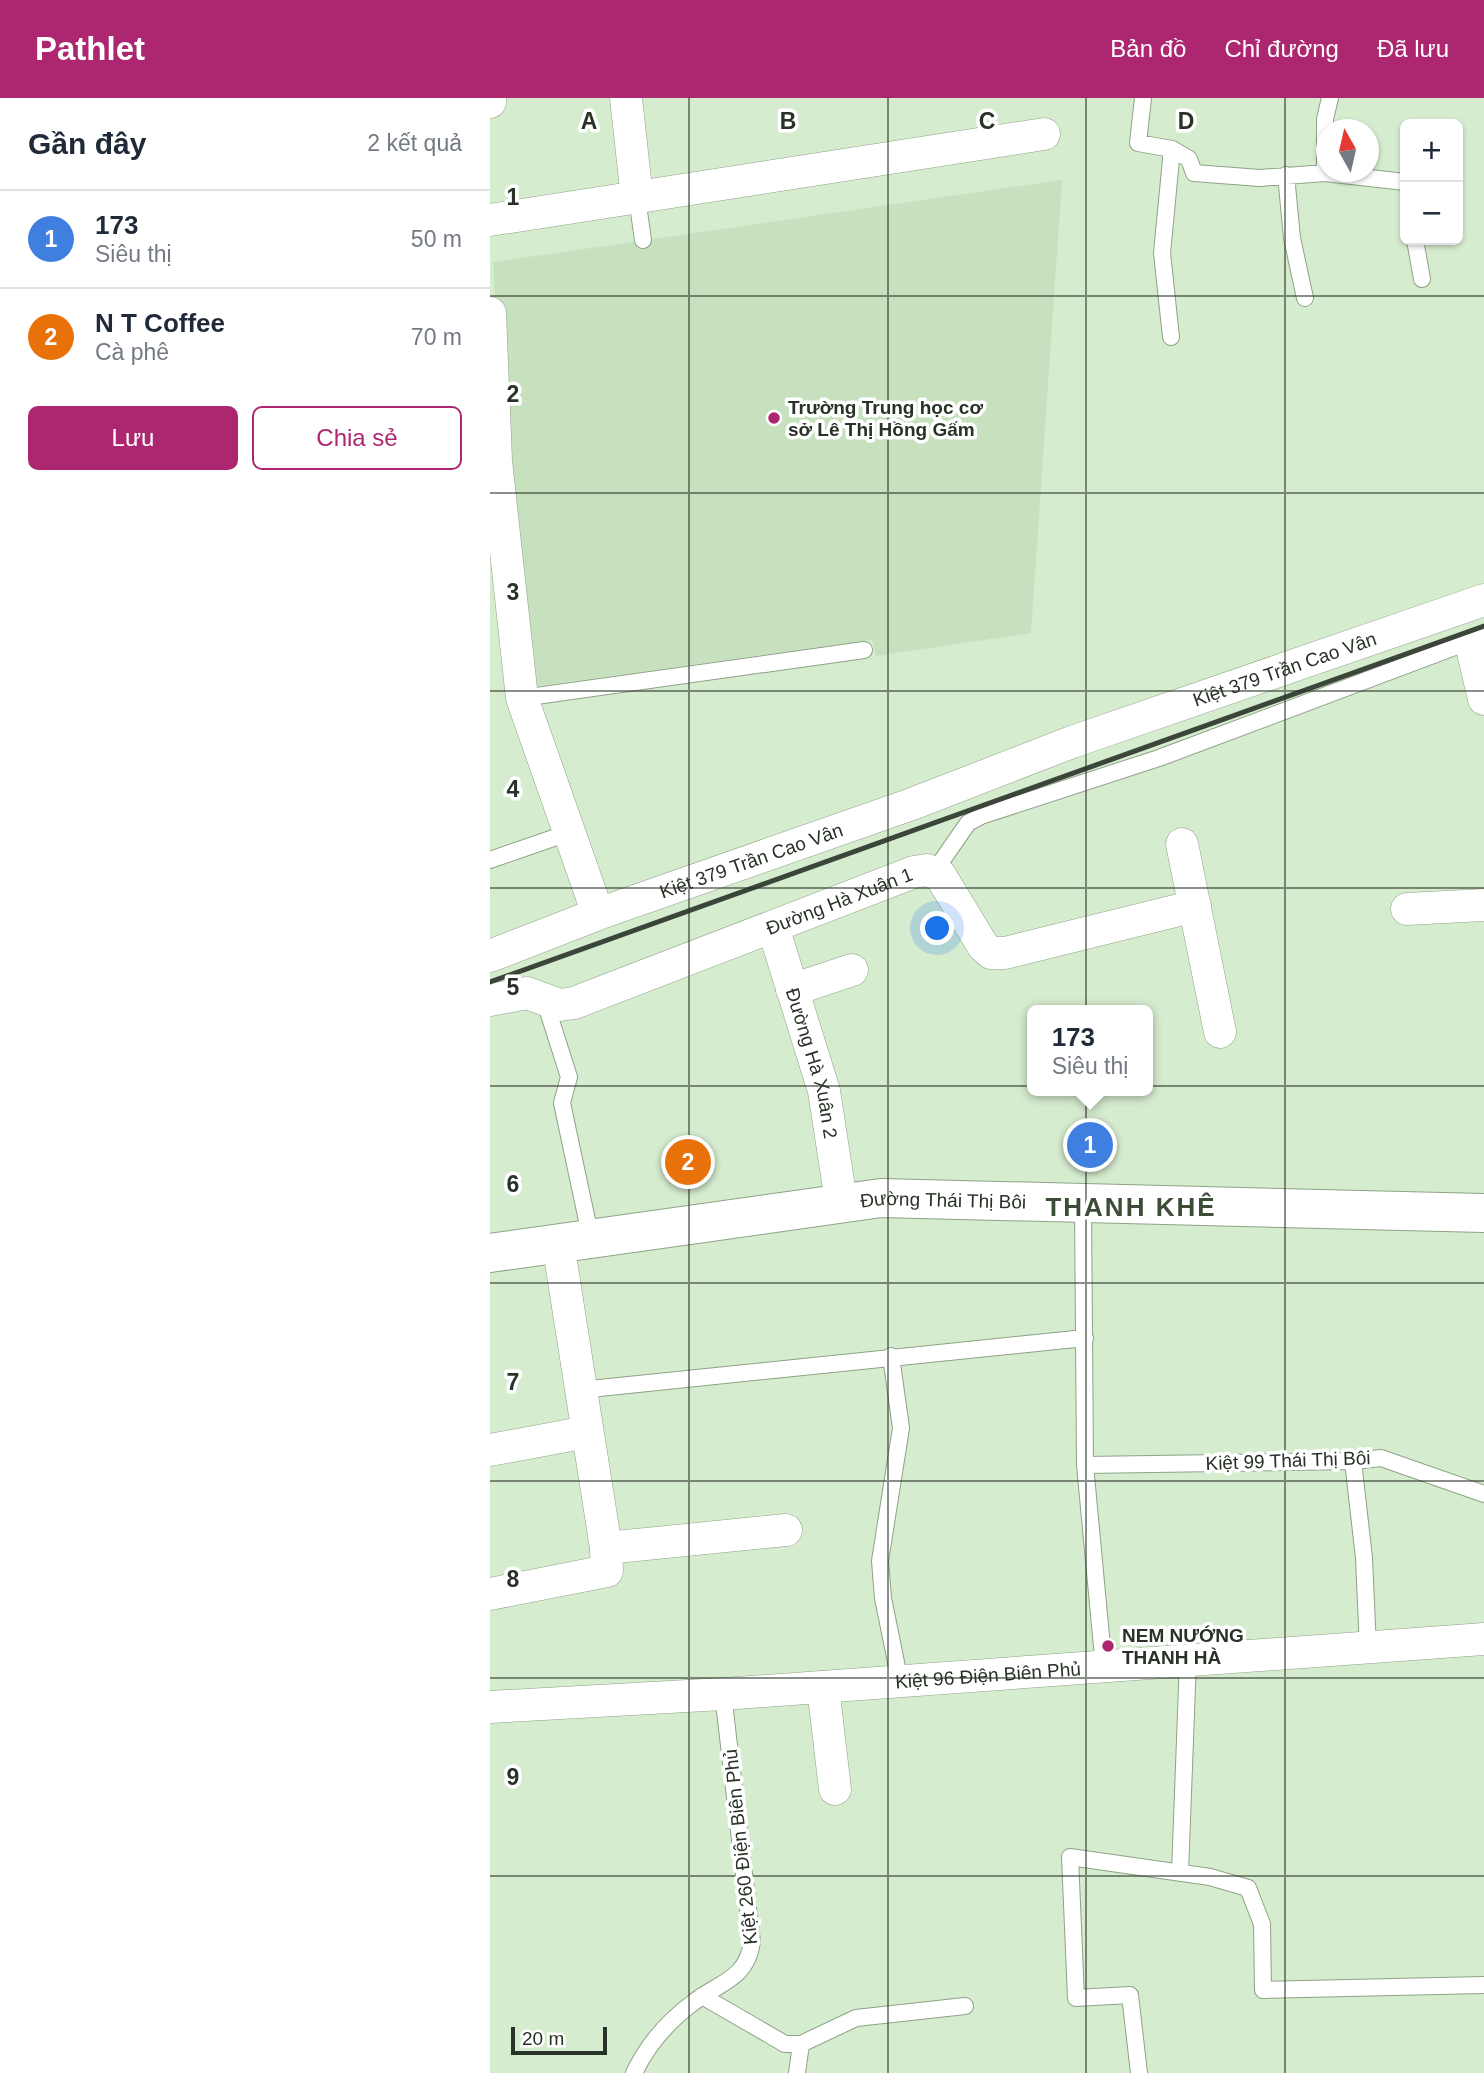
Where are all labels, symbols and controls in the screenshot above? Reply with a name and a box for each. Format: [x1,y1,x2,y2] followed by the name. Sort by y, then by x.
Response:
[35,30,145,67] text: Pathlet
[1110,35,1186,62] text: Bản đồ
[1224,35,1339,62] text: Chỉ đường
[1377,35,1449,62] text: Đã lưu
[581,108,597,134] text: A
[780,108,796,134] text: B
[979,108,995,134] text: C
[1178,108,1194,134] text: D
[1316,119,1379,182] north arrow
[1400,119,1463,245] map controls
[1400,119,1463,182] button: +
[28,127,146,160] text: Gần đây
[367,130,462,156] text: 2 kết quả
[1400,182,1463,245] button: −
[507,184,520,210] text: 1
[95,210,138,240] text: 173
[45,226,57,252] text: 1
[411,226,462,252] text: 50 m
[95,241,172,267] text: Siêu thị
[95,308,225,338] text: N T Coffee
[45,324,57,350] text: 2
[411,324,462,350] text: 70 m
[95,339,169,365] text: Cà phê
[507,381,519,407] text: 2
[788,397,983,440] place label: Trường Trung học cơ sở Lê Thị Hồng Gấm
[28,406,238,470] button: Lưu
[252,406,462,470] button: Chia sẻ
[766,410,782,426] marker: Trường Trung học cơ sở Lê Thị Hồng Gấm
[507,579,519,605] text: 3
[1190,628,1379,710] street label: Kiệt 379 Trần Cao Vân
[507,776,520,802] text: 4
[657,819,845,903] street label: Kiệt 379 Trần Cao Vân
[763,864,915,939] street label: Đường Hà Xuân 1
[920,911,954,945] your location
[507,974,520,1000] text: 5
[782,986,841,1140] street label: Đường Hà Xuân 2
[1027,1005,1153,1096] popup
[1052,1022,1095,1052] text: 173
[1052,1053,1128,1079] text: Siêu thị
[1067,1119,1113,1171] pin: 1
[665,1136,711,1188] pin: 2
[507,1171,519,1197] text: 6
[859,1187,1026,1213] street label: Đường Thái Thị Bôi
[1045,1192,1217,1222] district label: THANH KHÊ
[507,1369,519,1395] text: 7
[1205,1447,1371,1474] street label: Kiệt 99 Thái Thị Bôi
[507,1566,520,1592] text: 8
[1122,1625,1244,1668] place label: NEM NƯỚNG THANH HÀ
[1100,1638,1116,1654] marker: NEM NƯỚNG THANH HÀ
[894,1658,1082,1693] street label: Kiệt 96 Điện Biên Phủ
[720,1748,761,1946] street label: Kiệt 260 Điện Biên Phủ
[507,1764,519,1790] text: 9
[511,2024,607,2056] scale bar
[522,2028,564,2049] text: 20 m

